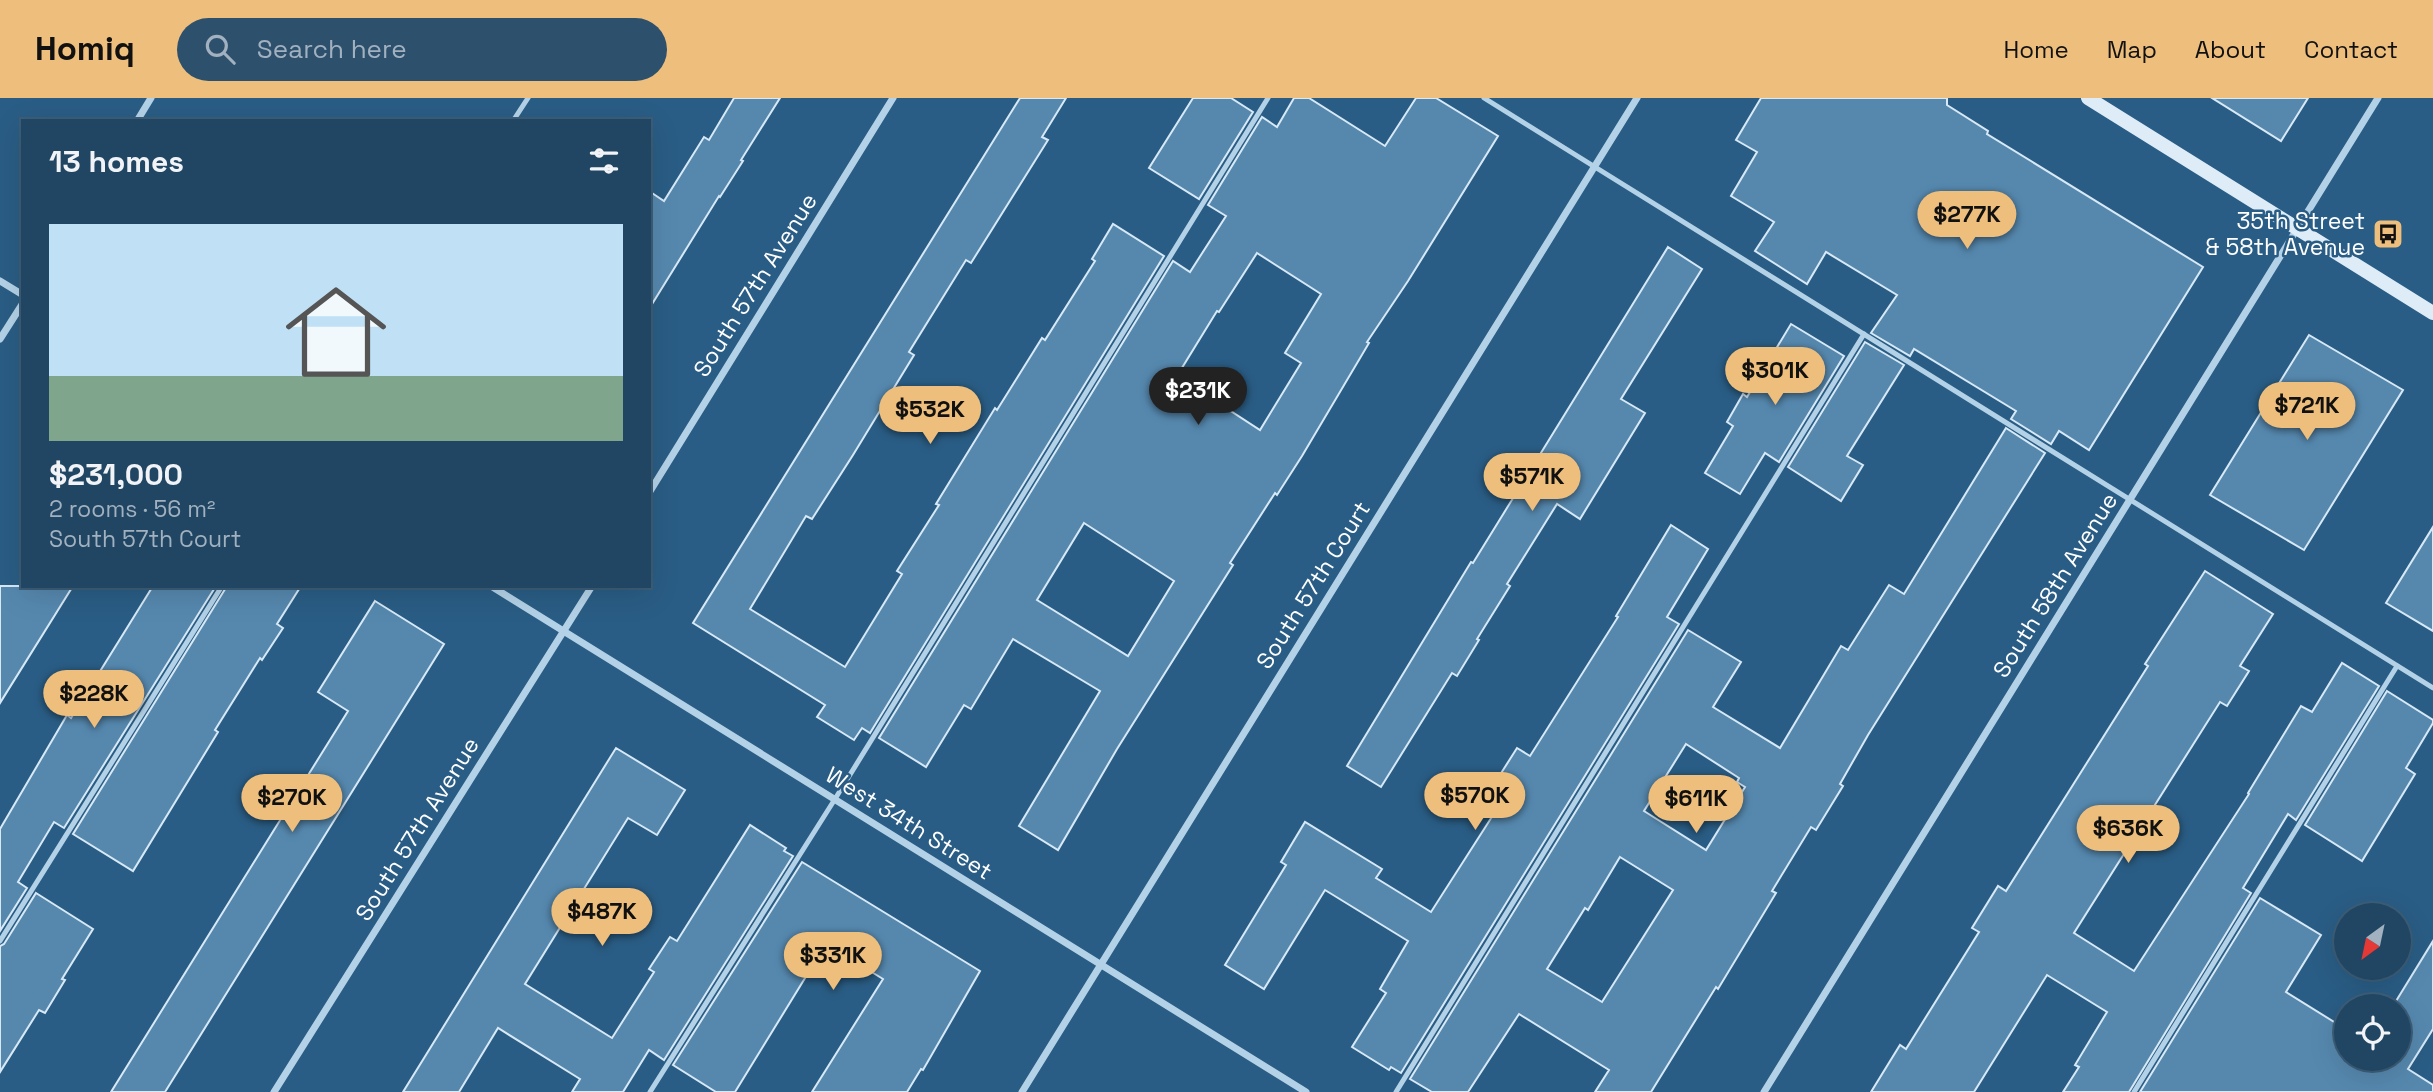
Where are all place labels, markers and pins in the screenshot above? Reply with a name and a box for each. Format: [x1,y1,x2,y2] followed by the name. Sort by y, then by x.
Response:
[1918,192,2016,251] pin: $277K
[2206,206,2365,262] place label: 35th Street & 58th Avenue
[2371,217,2405,251] bus stop icon: 35th Street & 58th Avenue
[1726,348,1824,407] pin: $301K
[1149,368,1247,427] pin: $231K
[2258,382,2356,442] pin: $721K
[881,386,979,446] pin: $532K
[1483,454,1581,513] pin: $571K
[45,670,143,730] pin: $228K
[1426,772,1524,832] pin: $570K
[243,774,341,834] pin: $270K
[1647,776,1745,835] pin: $611K
[2079,806,2177,865] pin: $636K
[553,888,651,948] pin: $487K
[784,932,882,992] pin: $331K

